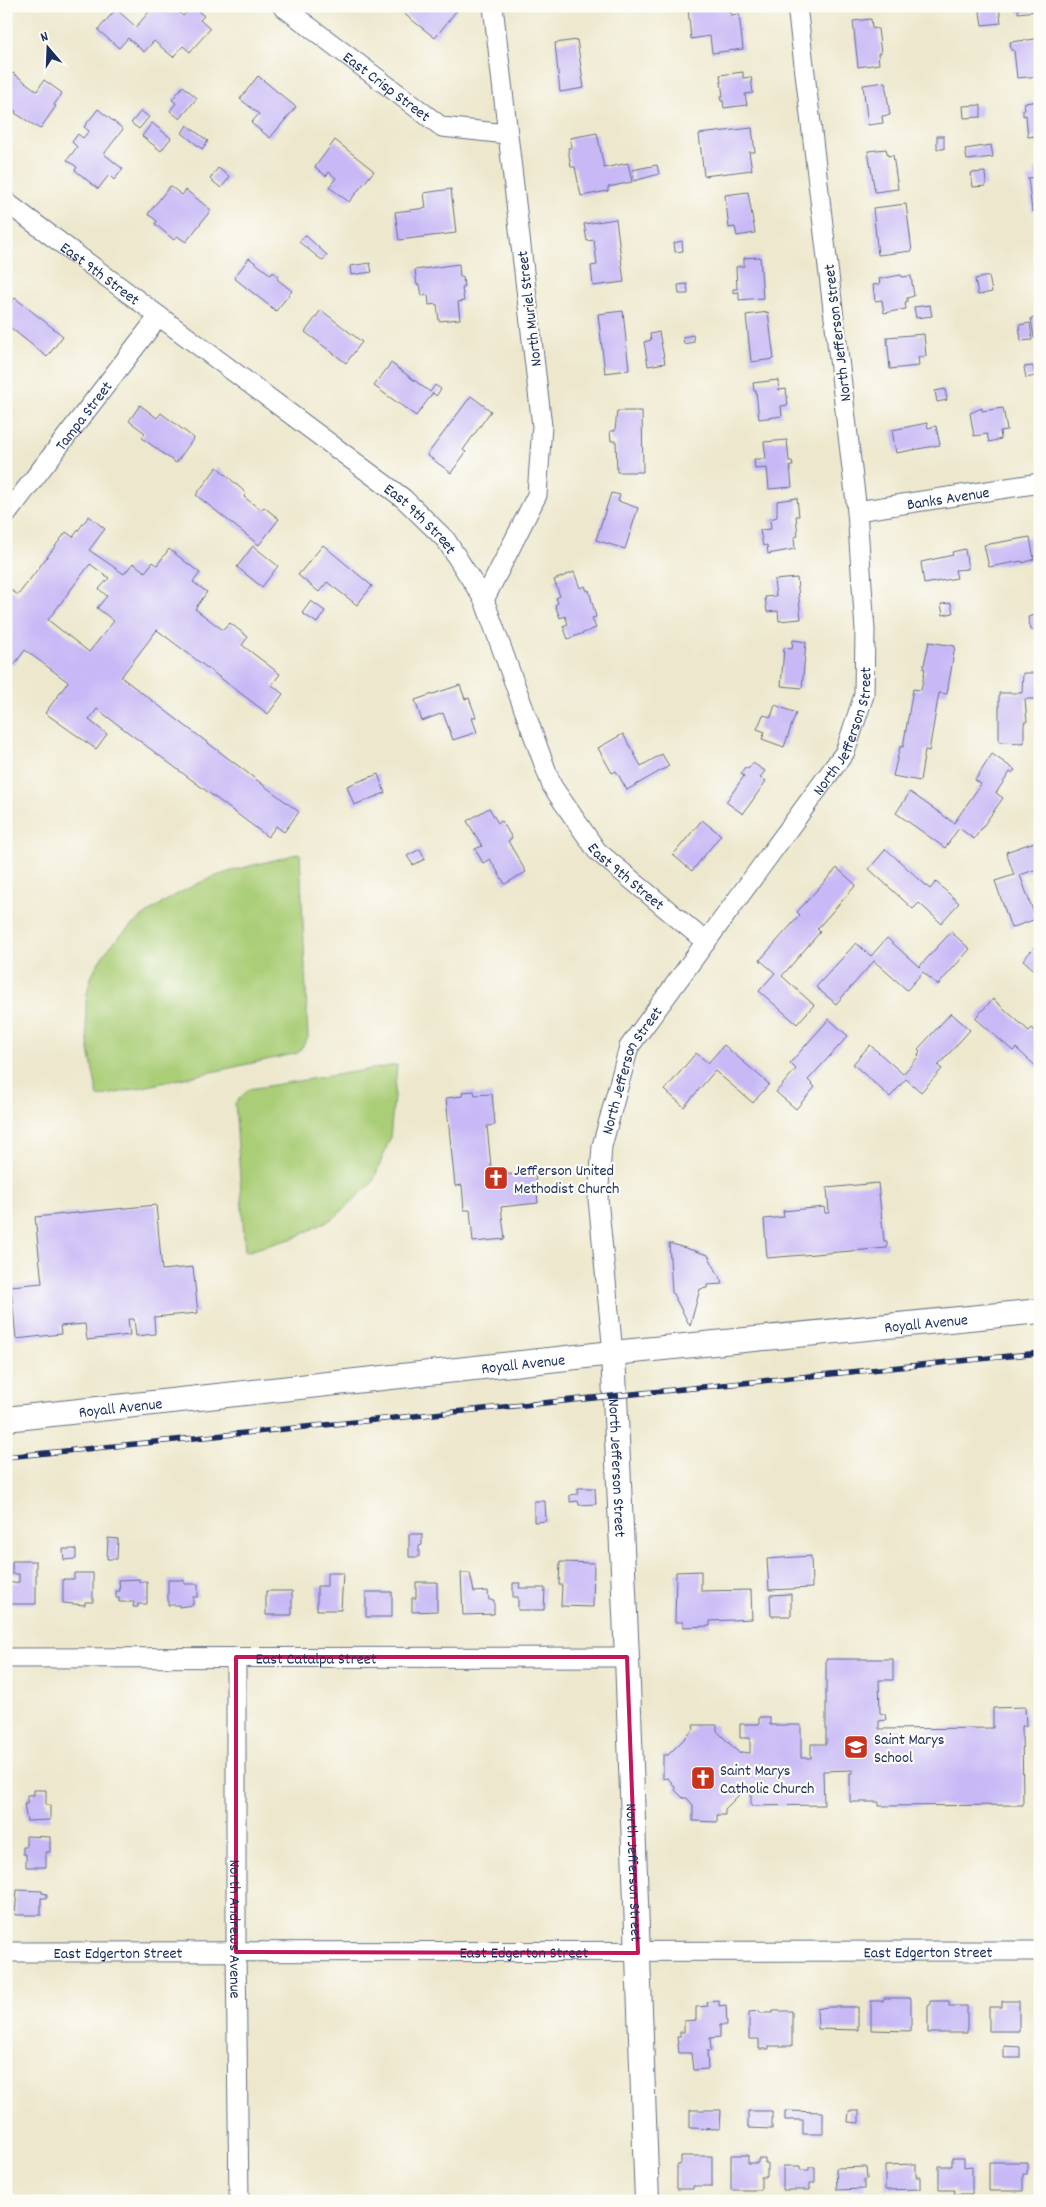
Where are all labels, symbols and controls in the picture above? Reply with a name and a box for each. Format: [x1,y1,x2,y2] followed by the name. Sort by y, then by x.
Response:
[22,22,72,72] north arrow
[38,27,51,48] text: N
[337,47,435,128] street label: East Crisp Street
[54,237,144,312] street label: East 9th Street
[512,249,549,368] street label: North Muriel Street
[819,263,858,403] street label: North Jefferson Street
[51,377,119,456] street label: Tampa Street
[378,479,461,559] street label: East 9th Street
[905,482,991,517] street label: Banks Avenue
[808,667,878,801] street label: North Jefferson Street
[581,839,669,917] street label: East 9th Street
[597,1002,669,1137] street label: North Jefferson Street
[514,1160,619,1201] place label: Jefferson United Methodist Church
[483,1165,509,1191] church icon: Jefferson United Methodist Church
[883,1309,969,1340] street label: Royall Avenue
[480,1349,566,1381] street label: Royall Avenue
[78,1393,164,1425] street label: Royall Avenue
[601,1398,630,1538] street label: North Jefferson Street
[255,1648,377,1672] street label: East Catalpa Street
[874,1729,945,1770] place label: Saint Marys School
[843,1734,869,1760] school or university icon: Saint Marys School
[720,1760,814,1801] place label: Saint Marys Catholic Church
[690,1765,716,1791] church icon: Saint Marys Catholic Church
[618,1803,646,1942] street label: North Jefferson Street
[222,1859,246,1999] street label: North Andrews Avenue
[460,1942,589,1966] street label: East Edgerton Street
[864,1942,993,1965] street label: East Edgerton Street
[54,1943,183,1966] street label: East Edgerton Street

